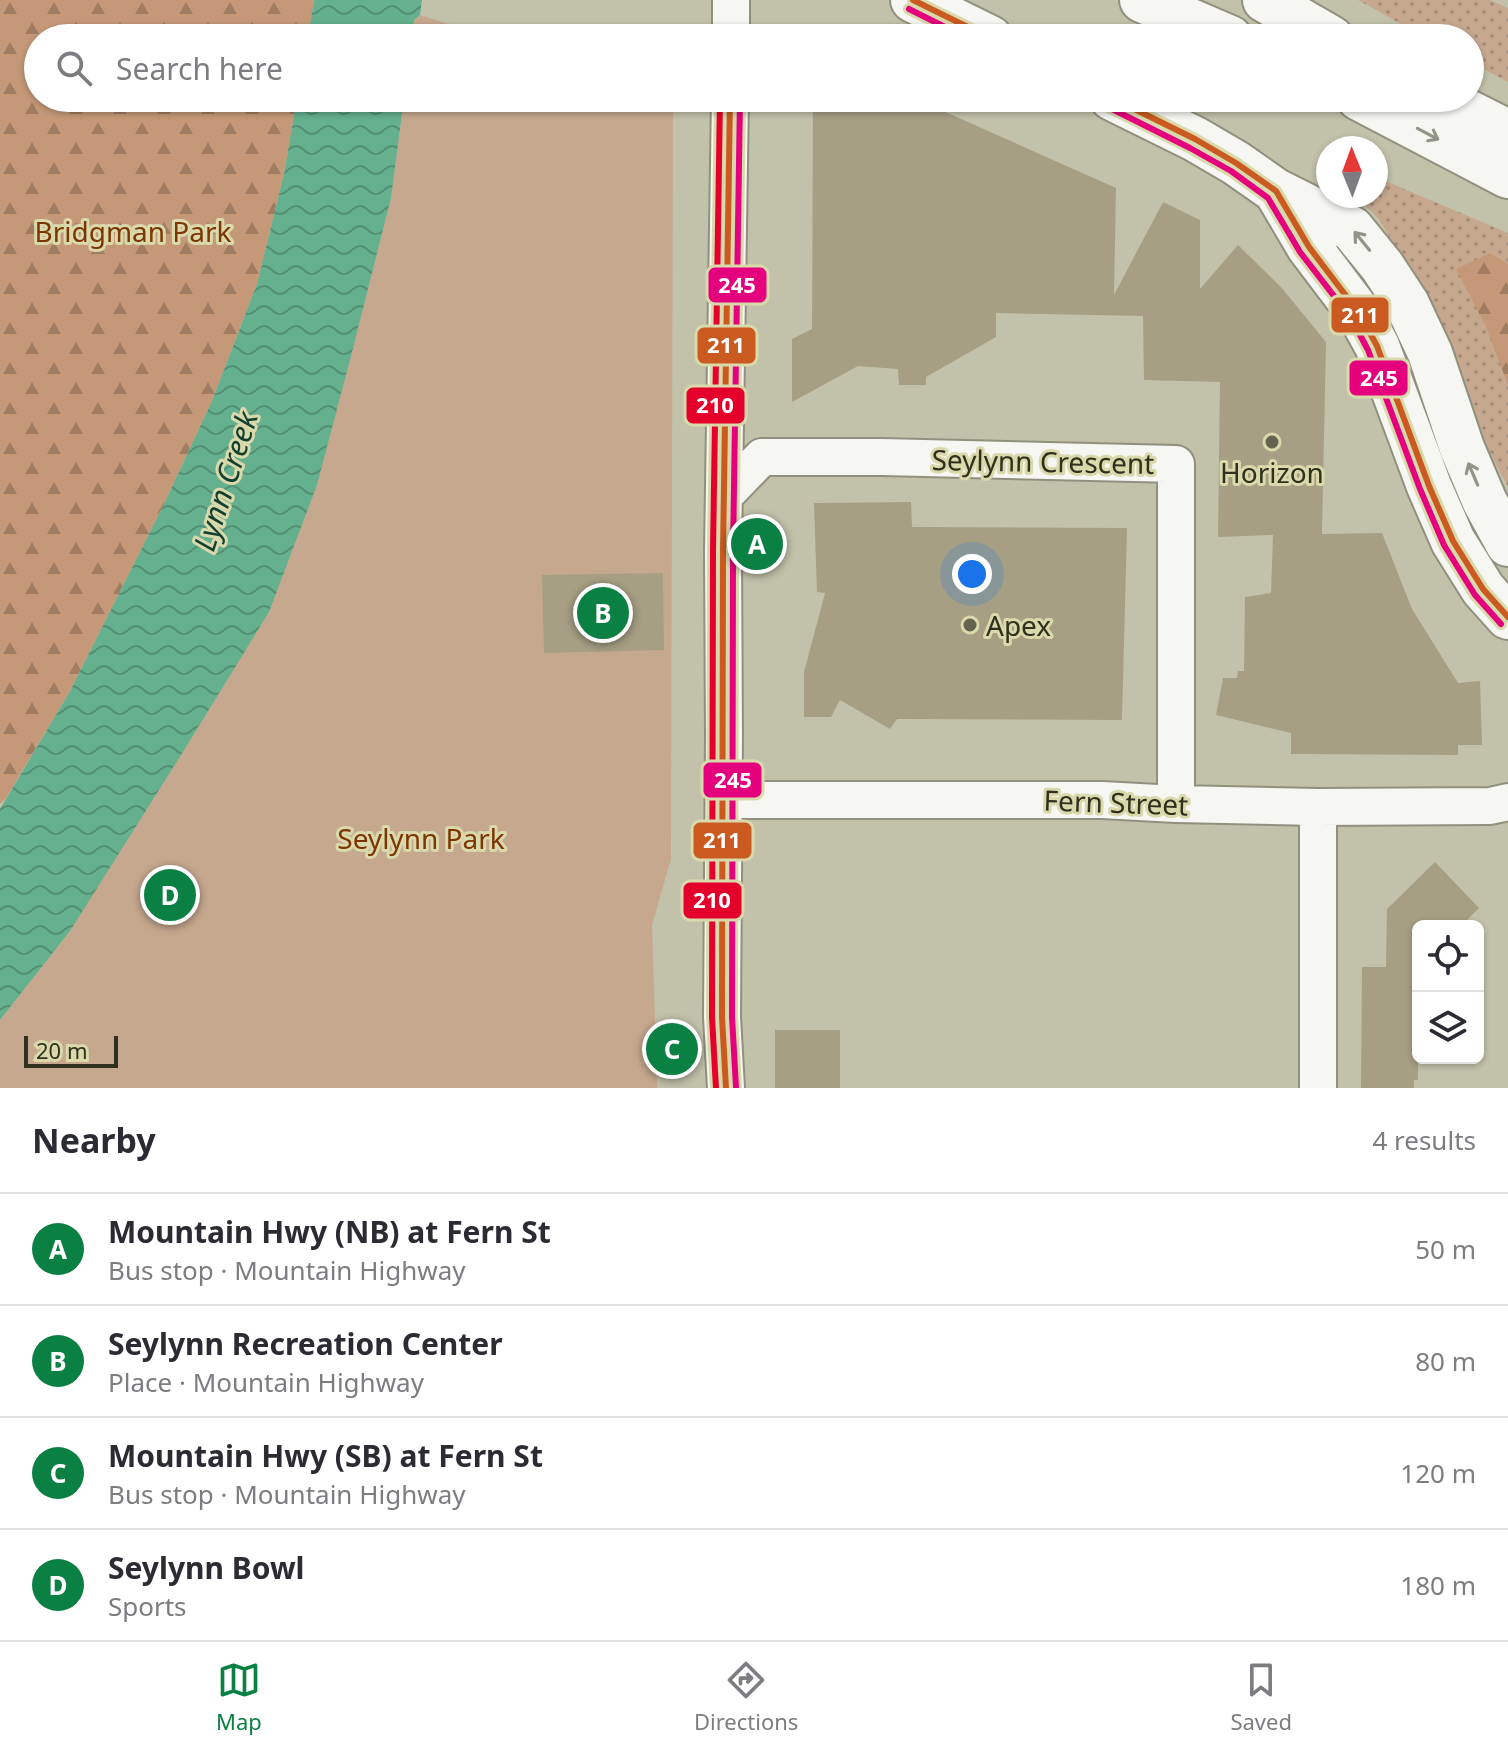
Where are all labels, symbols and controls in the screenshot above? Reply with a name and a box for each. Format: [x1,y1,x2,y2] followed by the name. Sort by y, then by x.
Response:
[24,24,1484,112] search box
[52,46,96,90] icon: search
[116,48,283,89] text: Search here
[1415,127,1439,143] one-way arrow
[1316,136,1388,208] north arrow
[34,212,232,250] park label: Bridgman Park
[1353,231,1371,252] one-way arrow
[707,266,768,304] line badge: 245
[718,269,756,299] text: 245
[1330,296,1390,334] line badge: 211
[1341,299,1379,329] text: 211
[696,326,757,365] line badge: 211
[707,329,745,359] text: 211
[1348,359,1409,397] line badge: 245
[1360,362,1398,392] text: 245
[685,386,746,425] line badge: 210
[696,389,734,419] text: 210
[183,405,267,556] water label: Lynn Creek
[1263,433,1281,451] marker: Horizon
[931,440,1155,482] street label: Seylynn Crescent
[1220,453,1324,491] place label: Horizon
[1465,462,1480,487] one-way arrow
[731,514,783,574] pin: A
[952,554,992,594] your location
[577,583,629,643] pin: B
[986,606,1051,644] place label: Apex
[961,616,979,634] marker: Apex
[702,761,763,799] line badge: 245
[714,764,752,794] text: 245
[1043,780,1189,824] street label: Fern Street
[337,819,505,857] park label: Seylynn Park
[692,821,753,860] line badge: 211
[703,824,741,854] text: 211
[144,865,196,925] pin: D
[682,881,743,920] line badge: 210
[693,884,731,914] text: 210
[1412,920,1484,1064] map controls
[1412,920,1484,992] button: locate
[1412,992,1484,1064] button: layers
[646,1019,698,1079] pin: C
[24,1032,118,1068] scale bar
[36,1035,87,1065] text: 20 m
[32,1117,156,1163] text: Nearby
[1372,1122,1476,1158] text: 4 results
[108,1211,551,1252] text: Mountain Hwy (NB) at Fern St
[49,1231,67,1267] text: A
[1415,1231,1476,1267] text: 50 m
[108,1252,466,1288] text: Bus stop · Mountain Highway
[108,1323,503,1364] text: Seylynn Recreation Center
[49,1343,67,1379] text: B
[1415,1343,1476,1379] text: 80 m
[108,1364,424,1400] text: Place · Mountain Highway
[108,1435,543,1476] text: Mountain Hwy (SB) at Fern St
[50,1455,66,1491] text: C
[1400,1455,1476,1491] text: 120 m
[108,1476,466,1512] text: Bus stop · Mountain Highway
[108,1547,305,1588] text: Seylynn Bowl
[48,1567,68,1603] text: D
[1400,1567,1476,1603] text: 180 m
[108,1588,187,1624] text: Sports
[216,1658,262,1736] tab: Map
[694,1658,798,1736] tab: Directions
[1230,1658,1292,1736] tab: Saved

